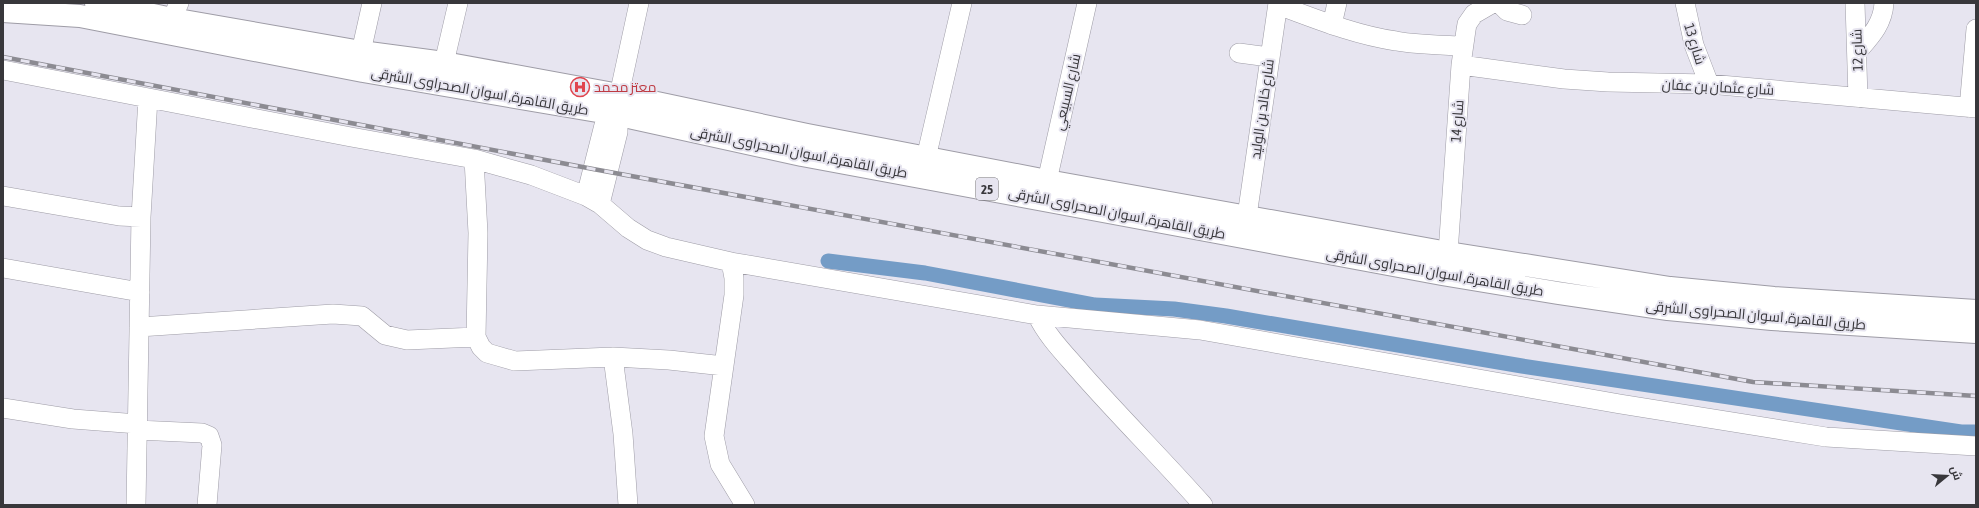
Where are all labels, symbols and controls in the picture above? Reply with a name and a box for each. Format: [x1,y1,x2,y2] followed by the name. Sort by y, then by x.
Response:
[1680,21,1709,67] street label: شارع 13
[1848,29,1867,71] street label: شارع 12
[1050,52,1087,133] street label: شارع السبيعي
[1247,58,1278,160] street label: شارع خالد بن الوليد
[370,64,590,119] street label: طريق القاهرة, اسوان الصحراوى الشرقى
[569,76,591,98] hospital icon: معتز محمد
[1661,76,1775,99] street label: شارع عثمان بن عفان
[594,79,657,95] place label: معتز محمد
[1448,99,1467,143] street label: شارع 14
[689,123,909,182] street label: طريق القاهرة, اسوان الصحراوى الشرقى
[976,178,998,200] road number: 25
[1007,184,1227,243] street label: طريق القاهرة, اسوان الصحراوى الشرقى
[1325,245,1545,300] street label: طريق القاهرة, اسوان الصحراوى الشرقى
[1645,297,1867,334] street label: طريق القاهرة, اسوان الصحراوى الشرقى
[1927,456,1967,496] north arrow
[1948,464,1964,482] text: ش

